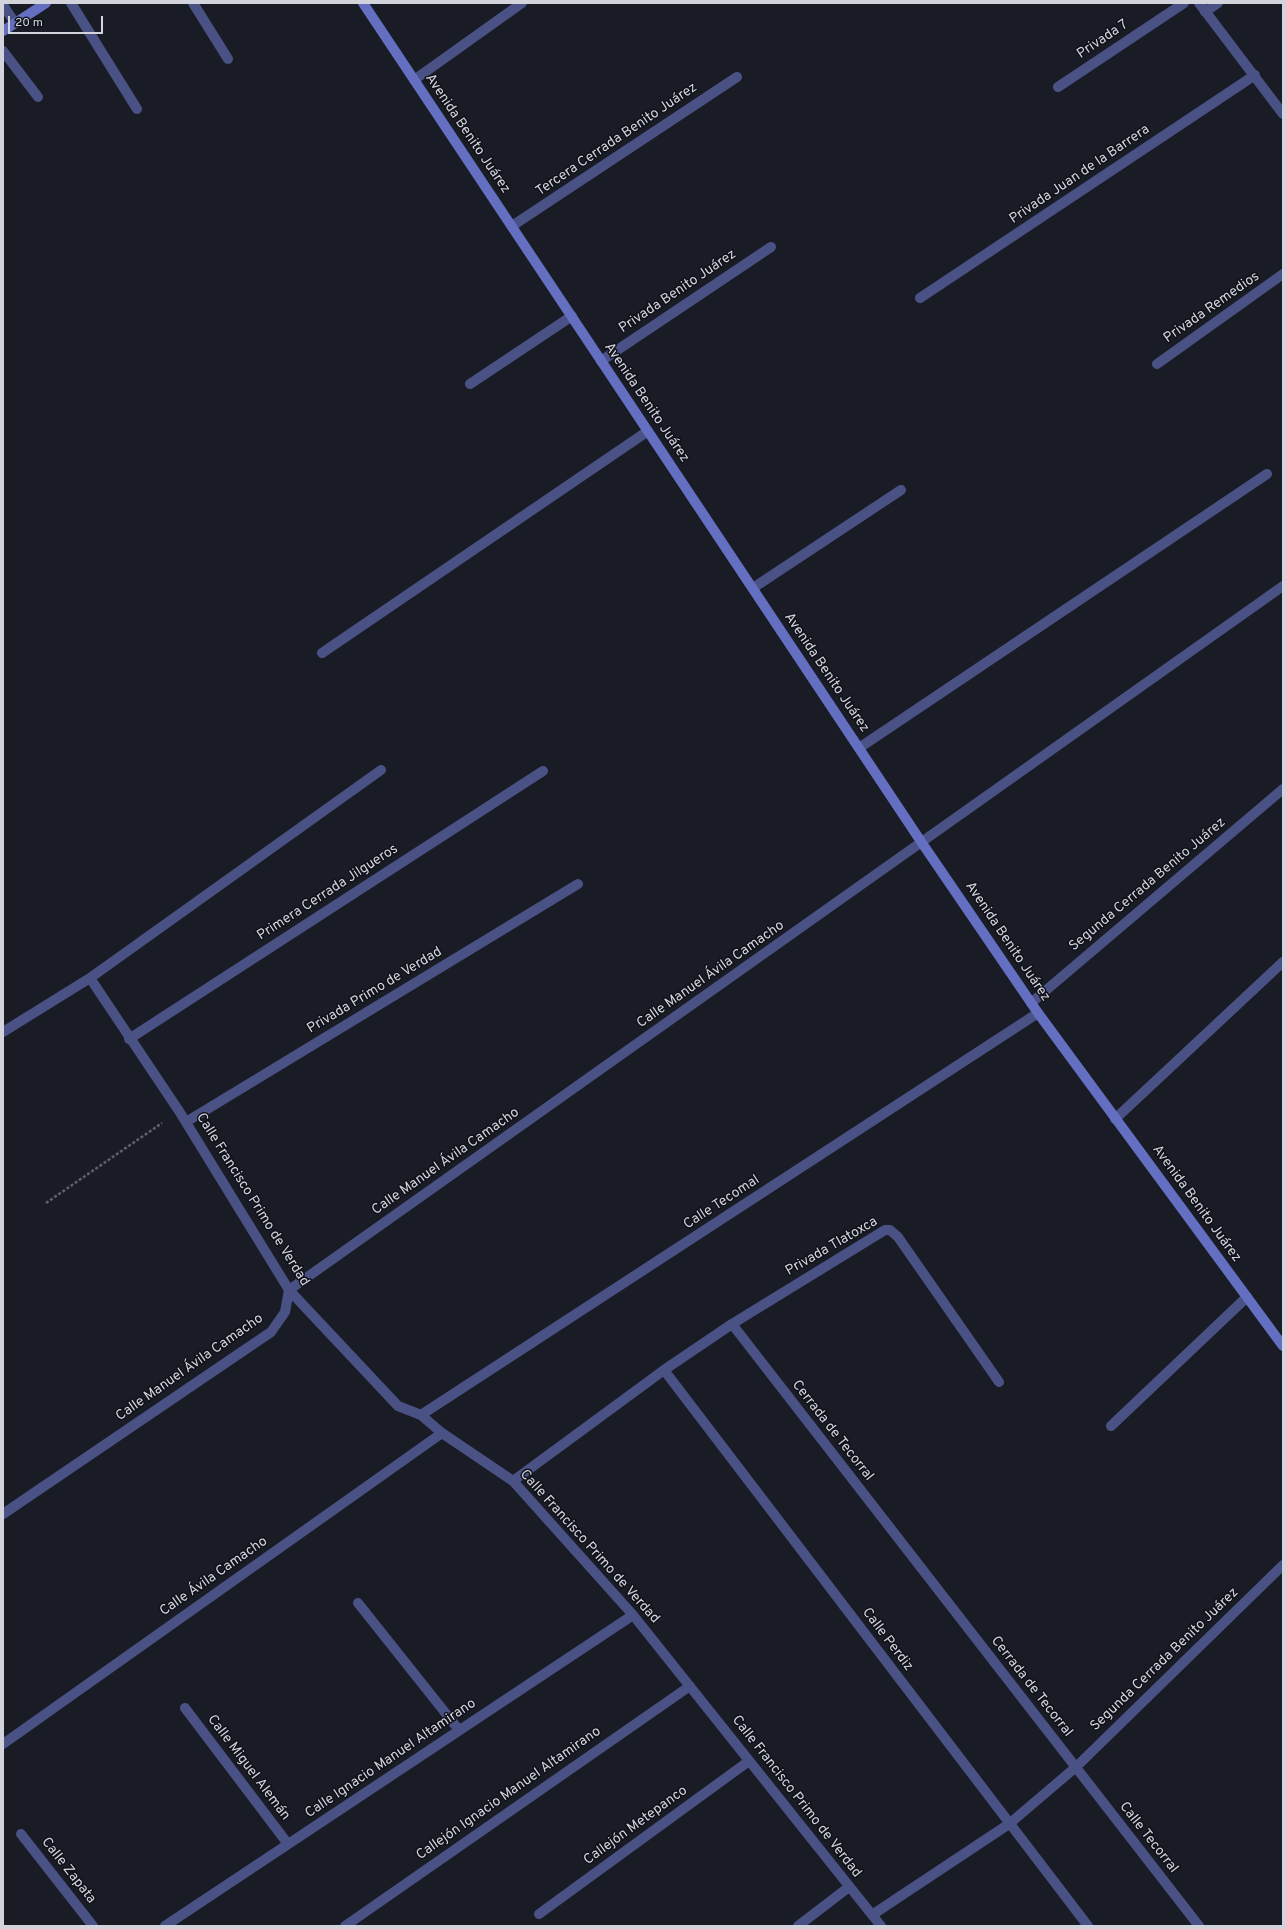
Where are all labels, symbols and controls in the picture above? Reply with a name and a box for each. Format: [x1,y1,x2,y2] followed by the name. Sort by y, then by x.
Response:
[10,8,105,34] scale bar
[15,15,43,31] text: 20 m
[1074,17,1132,63] street label: Privada 7
[421,71,513,197] street label: Avenida Benito Juárez
[533,80,701,200] street label: Tercera Cerrada Benito Juárez
[1007,122,1153,228] street label: Privada Juan de la Barrera
[616,246,740,338] street label: Privada Benito Juárez
[1161,269,1263,347] street label: Privada Remedios
[600,340,692,466] street label: Avenida Benito Juárez
[780,610,872,736] street label: Avenida Benito Juárez
[1066,815,1230,955] street label: Segunda Cerrada Benito Juárez
[255,841,401,945] street label: Primera Cerrada Jilgueros
[961,879,1053,1005] street label: Avenida Benito Juárez
[634,918,788,1032] street label: Calle Manuel Ávila Camacho
[305,944,445,1038] street label: Privada Primo de Verdad
[369,1105,523,1219] street label: Calle Manuel Ávila Camacho
[192,1110,312,1290] street label: Calle Francisco Primo de Verdad
[1148,1142,1244,1266] street label: Avenida Benito Juárez
[681,1172,763,1234] street label: Calle Tecomal
[783,1214,881,1280] street label: Privada Tlatoxca
[113,1311,267,1425] street label: Calle Manuel Ávila Camacho
[787,1377,877,1485] street label: Cerrada de Tecorral
[516,1467,662,1627] street label: Calle Francisco Primo de Verdad
[157,1534,271,1620] street label: Calle Ávila Camacho
[1088,1585,1242,1735] street label: Segunda Cerrada Benito Juárez
[858,1605,916,1675] street label: Calle Perdiz
[986,1633,1076,1741] street label: Cerrada de Tecorral
[302,1696,480,1822] street label: Calle Ignacio Manuel Altamirano
[203,1712,293,1824] street label: Calle Miguel Alemán
[728,1713,864,1881] street label: Calle Francisco Primo de Verdad
[413,1724,605,1864] street label: Callejón Ignacio Manuel Altamirano
[581,1783,691,1869] street label: Callejón Metepanco
[1115,1799,1181,1877] street label: Calle Tecorral
[37,1835,99,1907] street label: Calle Zapata

